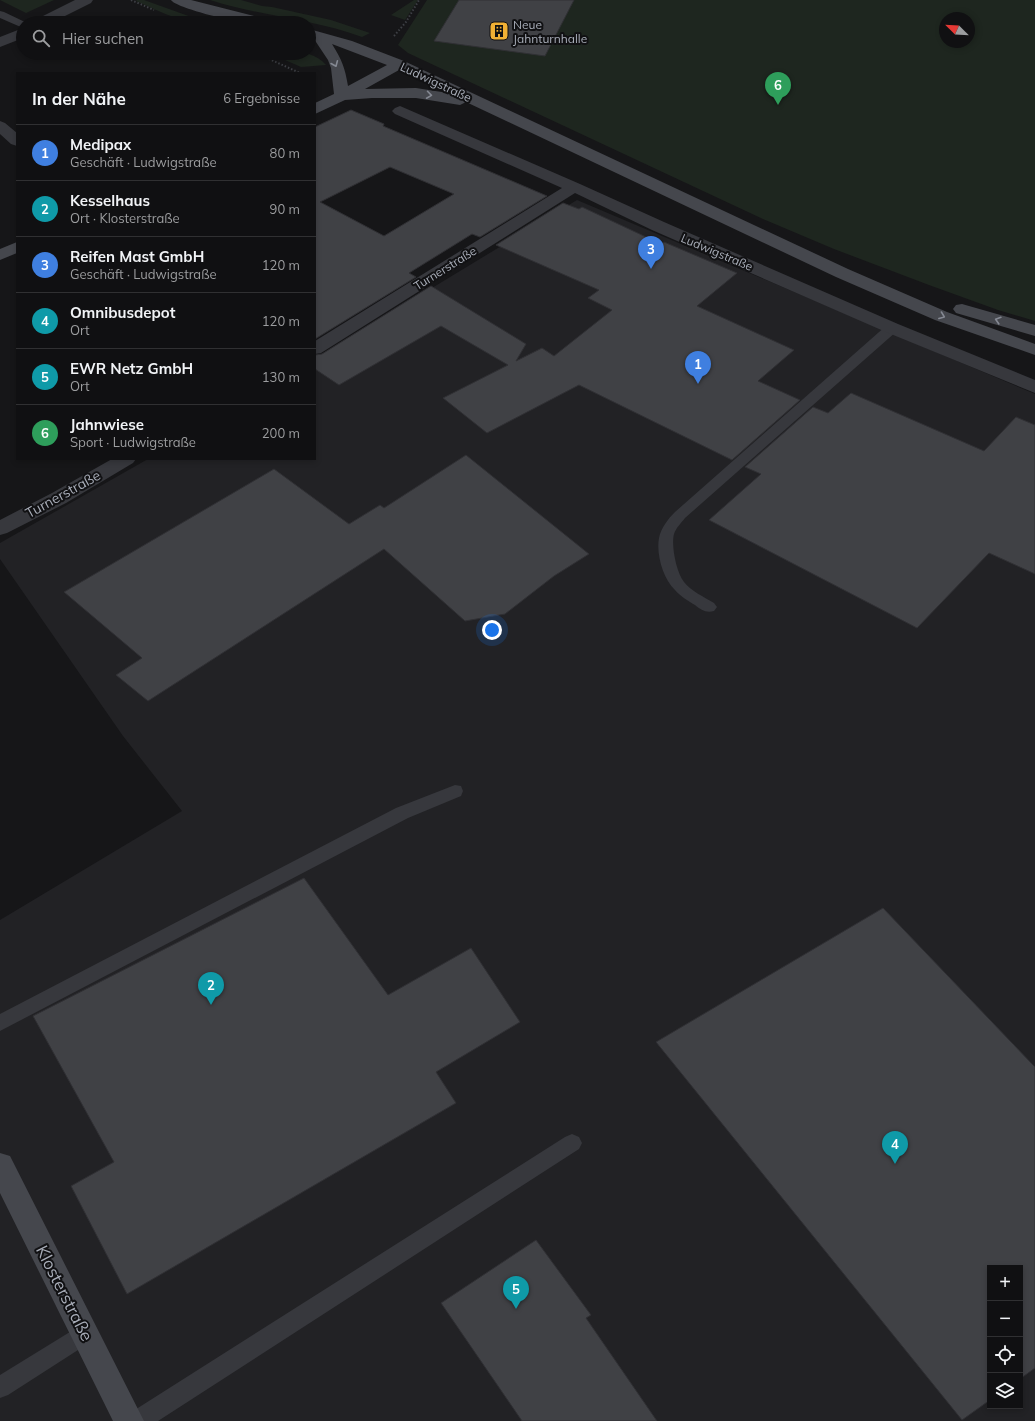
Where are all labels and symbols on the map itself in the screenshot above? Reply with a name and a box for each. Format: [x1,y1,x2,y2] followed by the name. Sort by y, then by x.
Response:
[939,12,975,48] north arrow
[513,17,587,46] place label: Neue Jahnturnhalle
[488,20,510,42] building icon: Neue Jahnturnhalle
[398,59,474,105] street label: Ludwigstraße
[331,60,339,67] one-way arrow
[765,72,791,105] pin: 6
[426,90,433,99] one-way arrow
[679,230,755,274] street label: Ludwigstraße
[638,236,664,269] pin: 3
[411,243,479,293] street label: Turnerstraße
[939,312,946,320] one-way arrow
[994,316,1001,325] one-way arrow
[685,351,711,384] pin: 1
[22,466,104,522] street label: Turnerstraße
[482,620,502,640] your location
[198,972,224,1005] pin: 2
[882,1131,908,1164] pin: 4
[32,1242,98,1344] street label: Klosterstraße
[503,1276,529,1309] pin: 5

